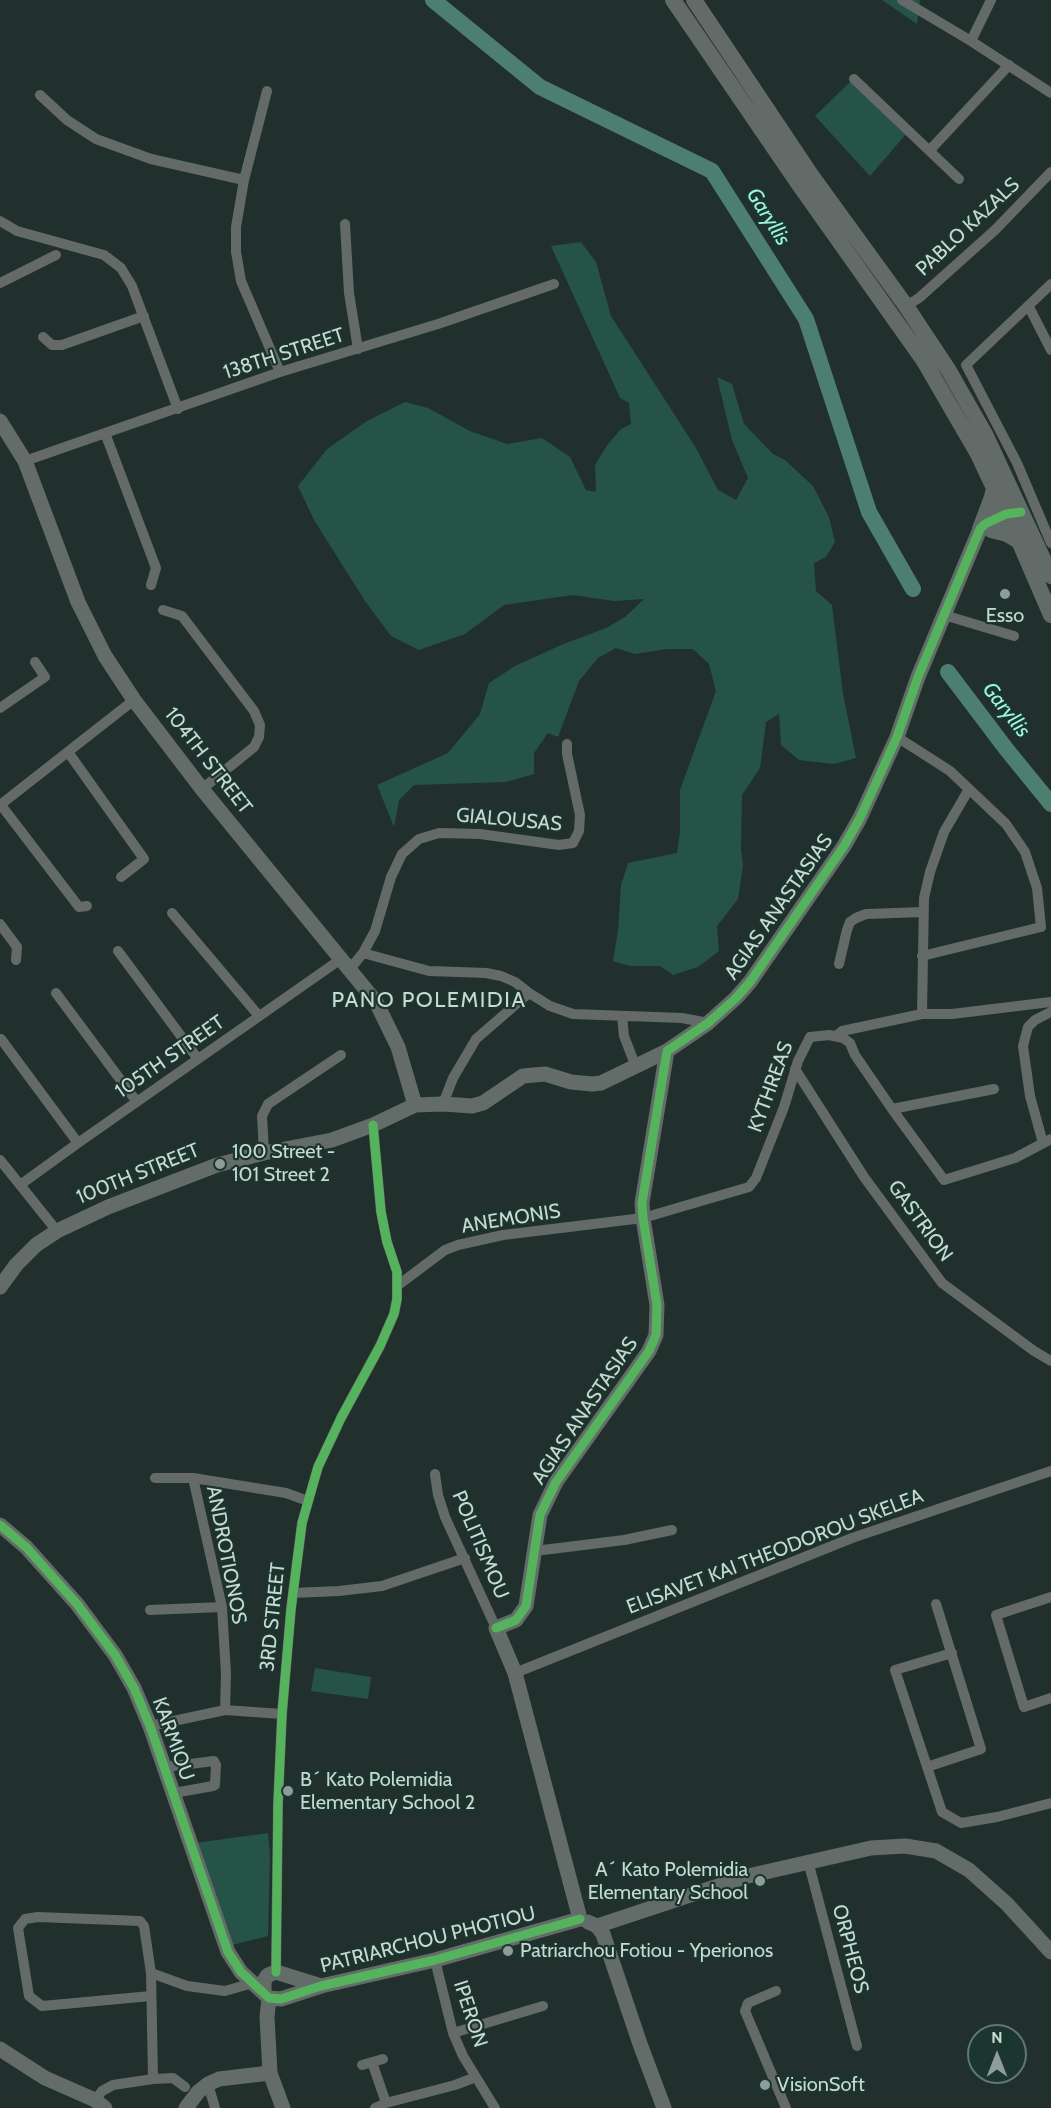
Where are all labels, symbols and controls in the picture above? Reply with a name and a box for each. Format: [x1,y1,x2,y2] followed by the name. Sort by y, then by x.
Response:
[911,173,1025,281] street label: PABLO KAZALS
[741,184,795,250] water label: Garyllis
[220,323,348,385] street label: 138TH STREET
[998,587,1012,601] marker: Esso
[986,604,1024,628] place label: Esso
[977,677,1035,743] water label: Garyllis
[159,703,257,819] street label: 104TH STREET
[455,803,563,837] street label: GIALOUSAS
[720,830,838,984] street label: AGIAS ANASTASIAS
[332,988,526,1014] district label: PANO POLEMIDIA
[111,1011,229,1103] street label: 105TH STREET
[744,1038,798,1136] street label: KYTHREAS
[73,1138,203,1210] street label: 100TH STREET
[232,1140,335,1187] place label: 100 Street - 101 Street 2
[213,1157,227,1171] marker: 100 Street - 101 Street 2
[882,1176,958,1266] street label: GASTRION
[460,1199,562,1239] street label: ANEMONIS
[527,1333,643,1489] street label: AGIAS ANASTASIAS
[201,1484,251,1626] street label: ANDROTIONOS
[623,1484,927,1620] street label: ELISAVET KAI THEODOROU SKELEA
[446,1487,514,1603] street label: POLITISMOU
[255,1561,291,1673] street label: 3RD STREET
[147,1694,199,1784] street label: KARMIOU
[300,1768,475,1815] place label: B´ Kato Polemidia Elementary School 2
[281,1784,295,1798] marker: B´ Kato Polemidia Elementary School 2
[588,1858,748,1905] place label: A´ Kato Polemidia Elementary School
[753,1874,767,1888] marker: A´ Kato Polemidia Elementary School
[318,1902,538,1978] street label: PATRIARCHOU PHOTIOU
[827,1902,873,1996] street label: ORPHEOS
[520,1939,773,1963] place label: Patriarchou Fotiou - Yperionos
[501,1944,515,1958] marker: Patriarchou Fotiou - Yperionos
[448,1977,492,2051] street label: IPERON
[967,2024,1027,2084] north arrow
[991,2028,1003,2047] text: N
[777,2073,865,2097] place label: VisionSoft
[758,2078,772,2092] marker: VisionSoft

